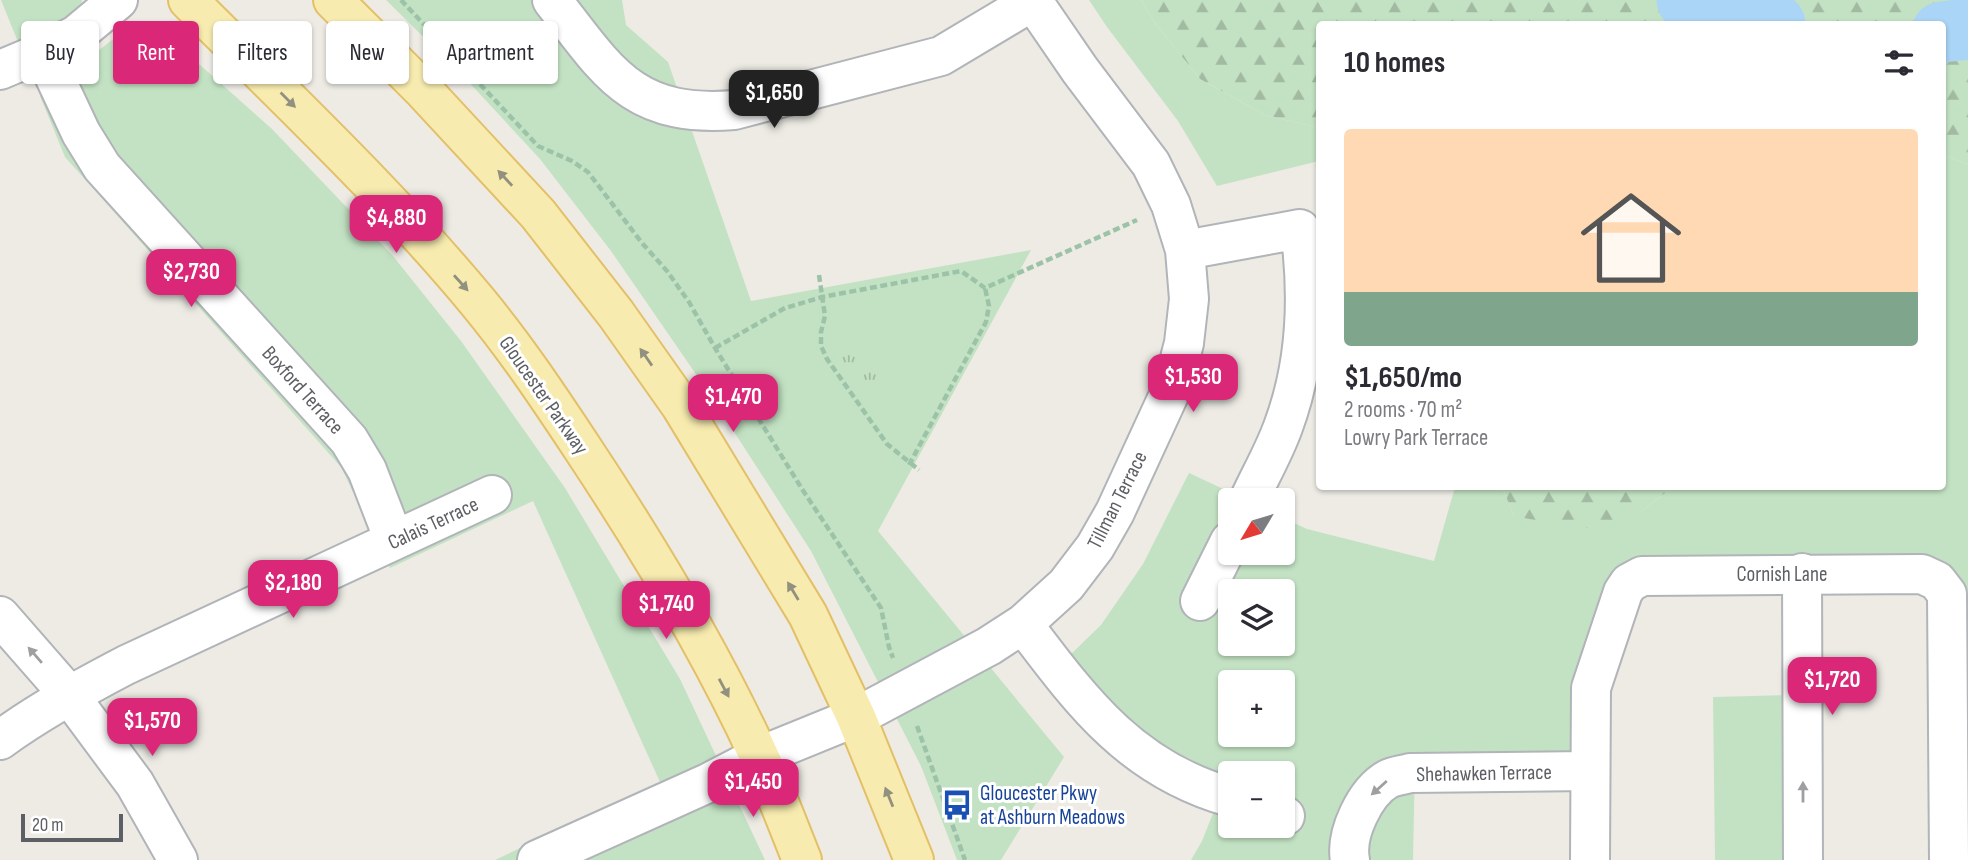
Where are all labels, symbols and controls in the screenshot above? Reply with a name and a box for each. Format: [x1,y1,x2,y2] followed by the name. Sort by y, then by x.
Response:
[21,21,99,84] chip: Buy
[113,21,199,84] chip: Rent
[213,21,312,84] chip: Filters
[326,21,409,84] chip: New
[423,21,558,84] chip: Apartment
[1880,44,1918,82] icon: filters
[1344,45,1445,81] text: 10 homes
[717,71,831,130] pin: $1,650
[745,79,803,107] text: $1,650
[280,92,296,108] one-way arrow
[497,169,513,187] one-way arrow
[1568,175,1694,301] icon: home
[339,196,453,255] pin: $4,880
[366,204,426,232] text: $4,880
[134,250,248,309] pin: $2,730
[162,258,220,286] text: $2,730
[453,274,469,292] one-way arrow
[494,331,594,459] street label: Gloucester Parkway
[257,341,349,440] street label: Boxford Terrace
[639,347,653,366] one-way arrow
[1136,354,1250,414] pin: $1,530
[1344,360,1462,396] text: $1,650/mo
[1164,363,1222,391] text: $1,530
[676,374,790,434] pin: $1,470
[704,383,762,411] text: $1,470
[1344,396,1462,424] text: 2 rooms · 70 m²
[1344,424,1488,452] text: Lowry Park Terrace
[1082,447,1153,553] street label: Tillman Terrace
[1218,488,1295,565] north arrow
[1218,488,1295,838] map controls
[384,492,482,555] street label: Calais Terrace
[236,560,350,620] pin: $2,180
[1737,562,1827,587] street label: Cornish Lane
[264,569,322,597] text: $2,180
[1218,579,1295,656] button: layers
[787,581,799,600] one-way arrow
[609,582,723,641] pin: $1,740
[638,590,694,618] text: $1,740
[27,646,43,664] one-way arrow
[1775,658,1889,717] pin: $1,720
[1804,666,1860,694] text: $1,720
[1218,670,1295,747] button: +
[718,678,730,698] one-way arrow
[95,698,209,758] pin: $1,570
[123,707,181,735] text: $1,570
[696,760,810,819] pin: $1,450
[1416,760,1552,787] street label: Shehawken Terrace
[1218,761,1295,838] button: −
[724,768,782,796] text: $1,450
[1371,779,1388,795] one-way arrow
[980,781,1125,830] place label: Gloucester Pkwy at Ashburn Meadows
[1797,781,1809,803] one-way arrow
[883,786,894,807] one-way arrow
[940,788,974,822] bus stop icon: Gloucester Pkwy at Ashburn Meadows
[21,811,122,843] scale bar
[32,814,64,837] text: 20 m

